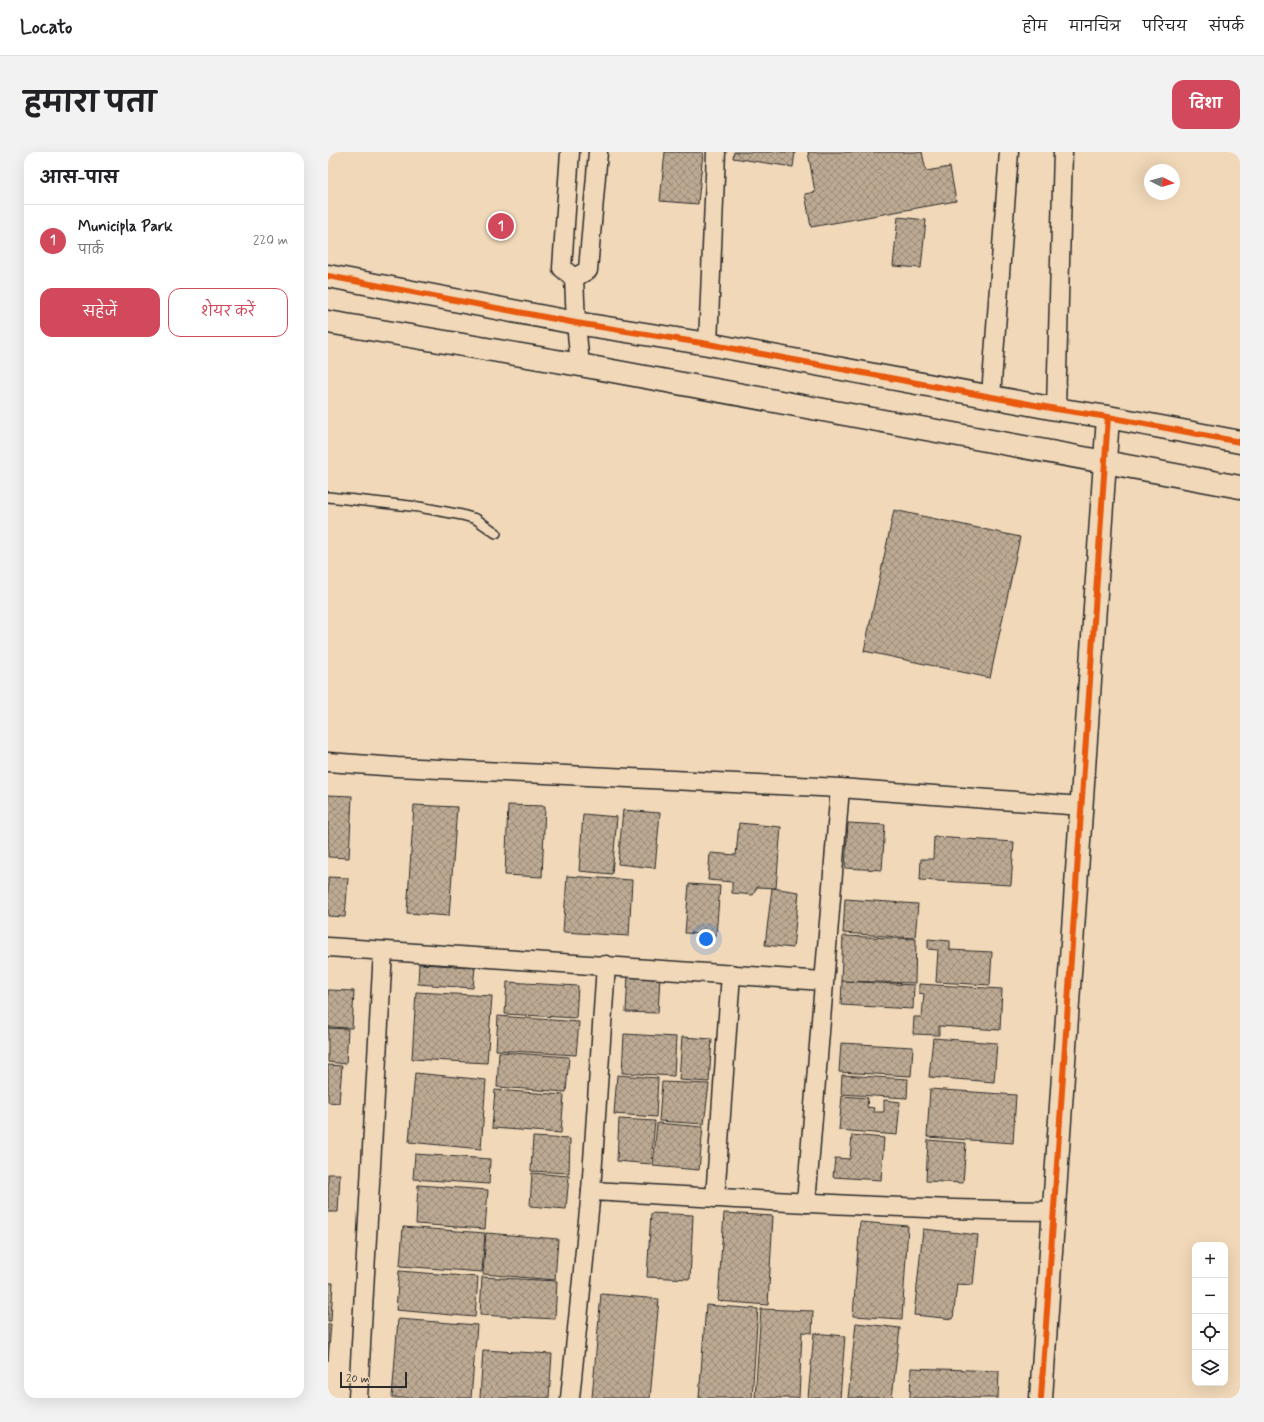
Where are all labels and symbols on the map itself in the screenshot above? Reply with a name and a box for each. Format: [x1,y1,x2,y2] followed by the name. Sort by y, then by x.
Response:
[1144,164,1180,200] north arrow
[488,211,514,241] pin: 1
[696,929,716,949] your location
[340,1370,407,1389] scale bar

